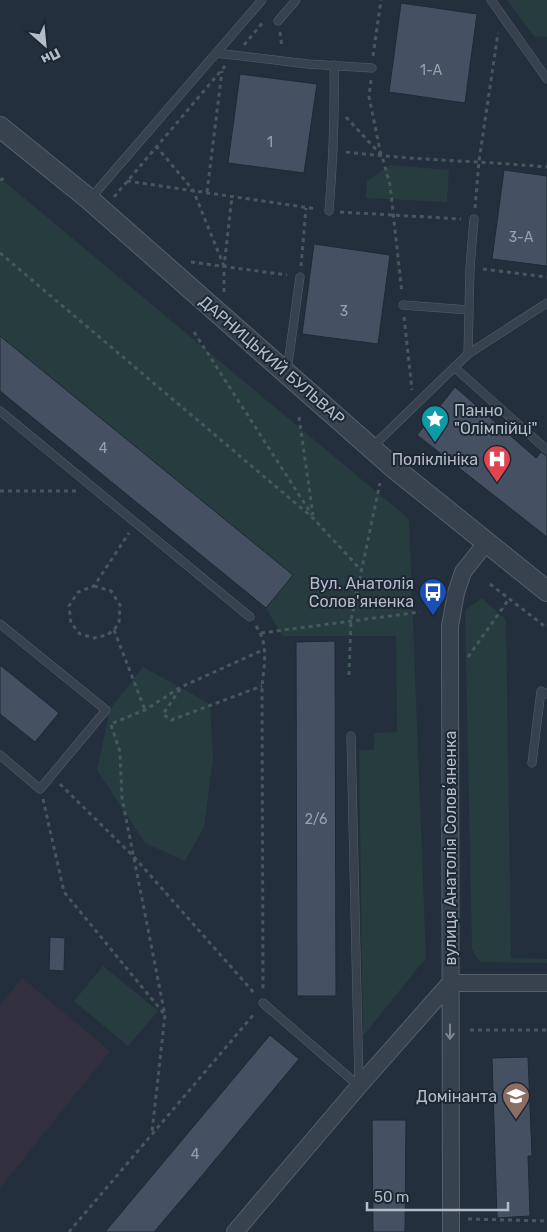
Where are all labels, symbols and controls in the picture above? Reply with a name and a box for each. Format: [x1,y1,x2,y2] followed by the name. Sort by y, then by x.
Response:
[20,20,70,70] north arrow
[38,44,63,68] text: Пн
[420,62,443,79] house number: 1-А
[267,134,273,151] house number: 1
[509,229,534,246] house number: 3-А
[195,292,349,428] street label: ДАРНИЦЬКИЙ БУЛЬВАР
[340,303,348,320] house number: 3
[454,401,538,438] place label: Панно "Олімпійці"
[420,404,450,443] place icon: Панно "Олімпійці"
[99,440,108,457] house number: 4
[482,444,512,483] hospital icon: Поліклініка
[392,450,478,469] place label: Поліклініка
[309,574,414,611] place label: Вул. Анатолія Солов'яненка
[418,577,448,616] bus stop icon: Вул. Анатолія Солов'яненка
[441,731,460,965] street label: вулиця Анатолія Соловʼяненка
[305,811,327,828] house number: 2/6
[445,1023,455,1039] one-way arrow
[501,1081,531,1120] school or university icon: Домінанта
[416,1087,497,1106] place label: Домінанта
[191,1146,200,1163] house number: 4
[367,1180,508,1212] scale bar
[374,1188,409,1206] text: 50 m

